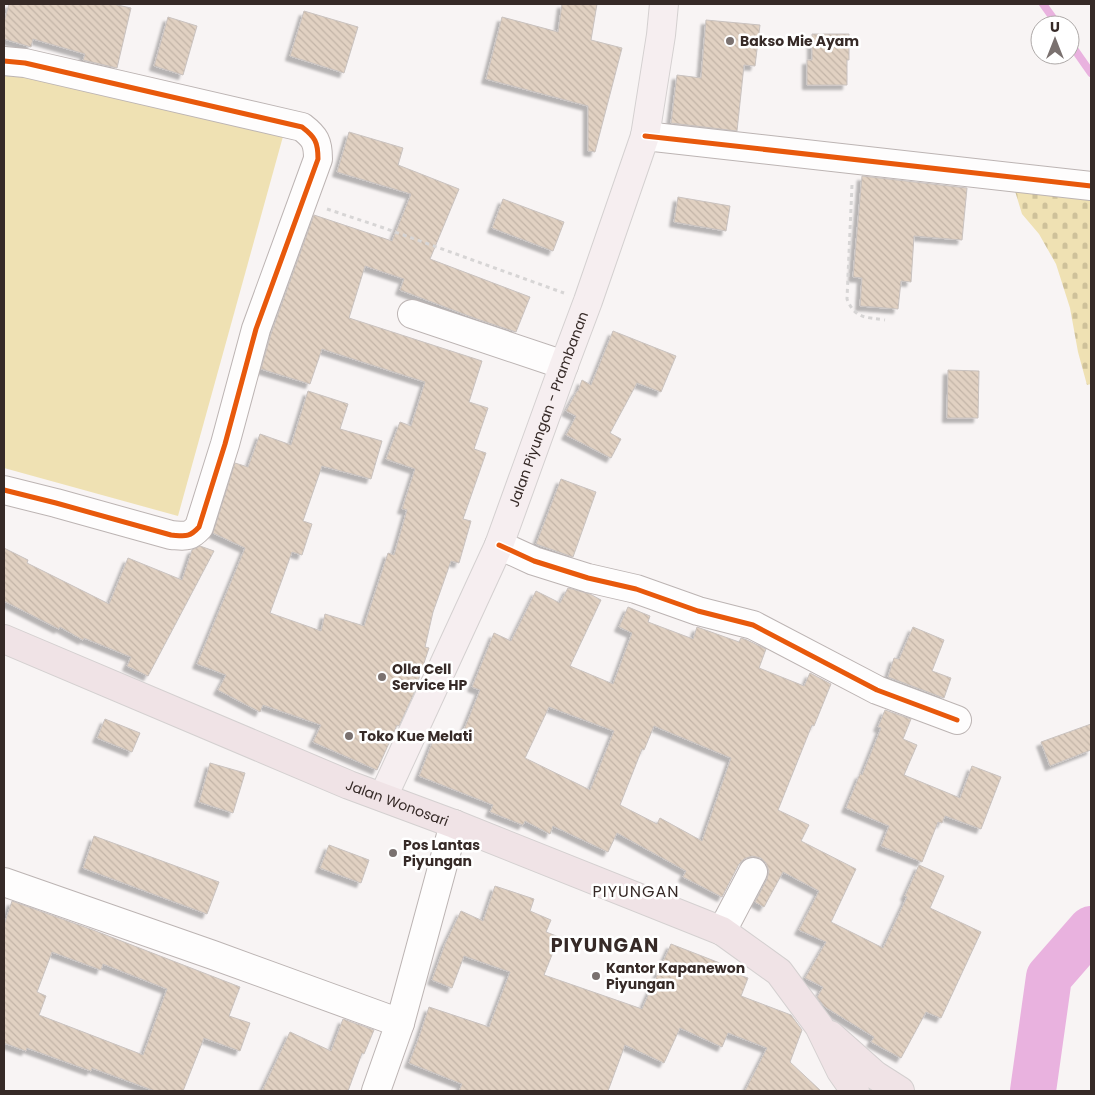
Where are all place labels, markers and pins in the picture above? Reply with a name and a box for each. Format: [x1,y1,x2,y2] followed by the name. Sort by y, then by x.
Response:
[740,31,859,51] place label: Bakso Mie Ayam
[724,35,736,47] marker: Bakso Mie Ayam
[392,659,467,695] place label: Olla Cell Service HP
[376,671,388,683] marker: Olla Cell Service HP
[359,726,472,746] place label: Toko Kue Melati
[343,730,355,742] marker: Toko Kue Melati
[403,835,480,871] place label: Pos Lantas Piyungan
[387,847,399,859] marker: Pos Lantas Piyungan
[606,958,745,994] place label: Kantor Kapanewon Piyungan
[590,970,602,982] marker: Kantor Kapanewon Piyungan

